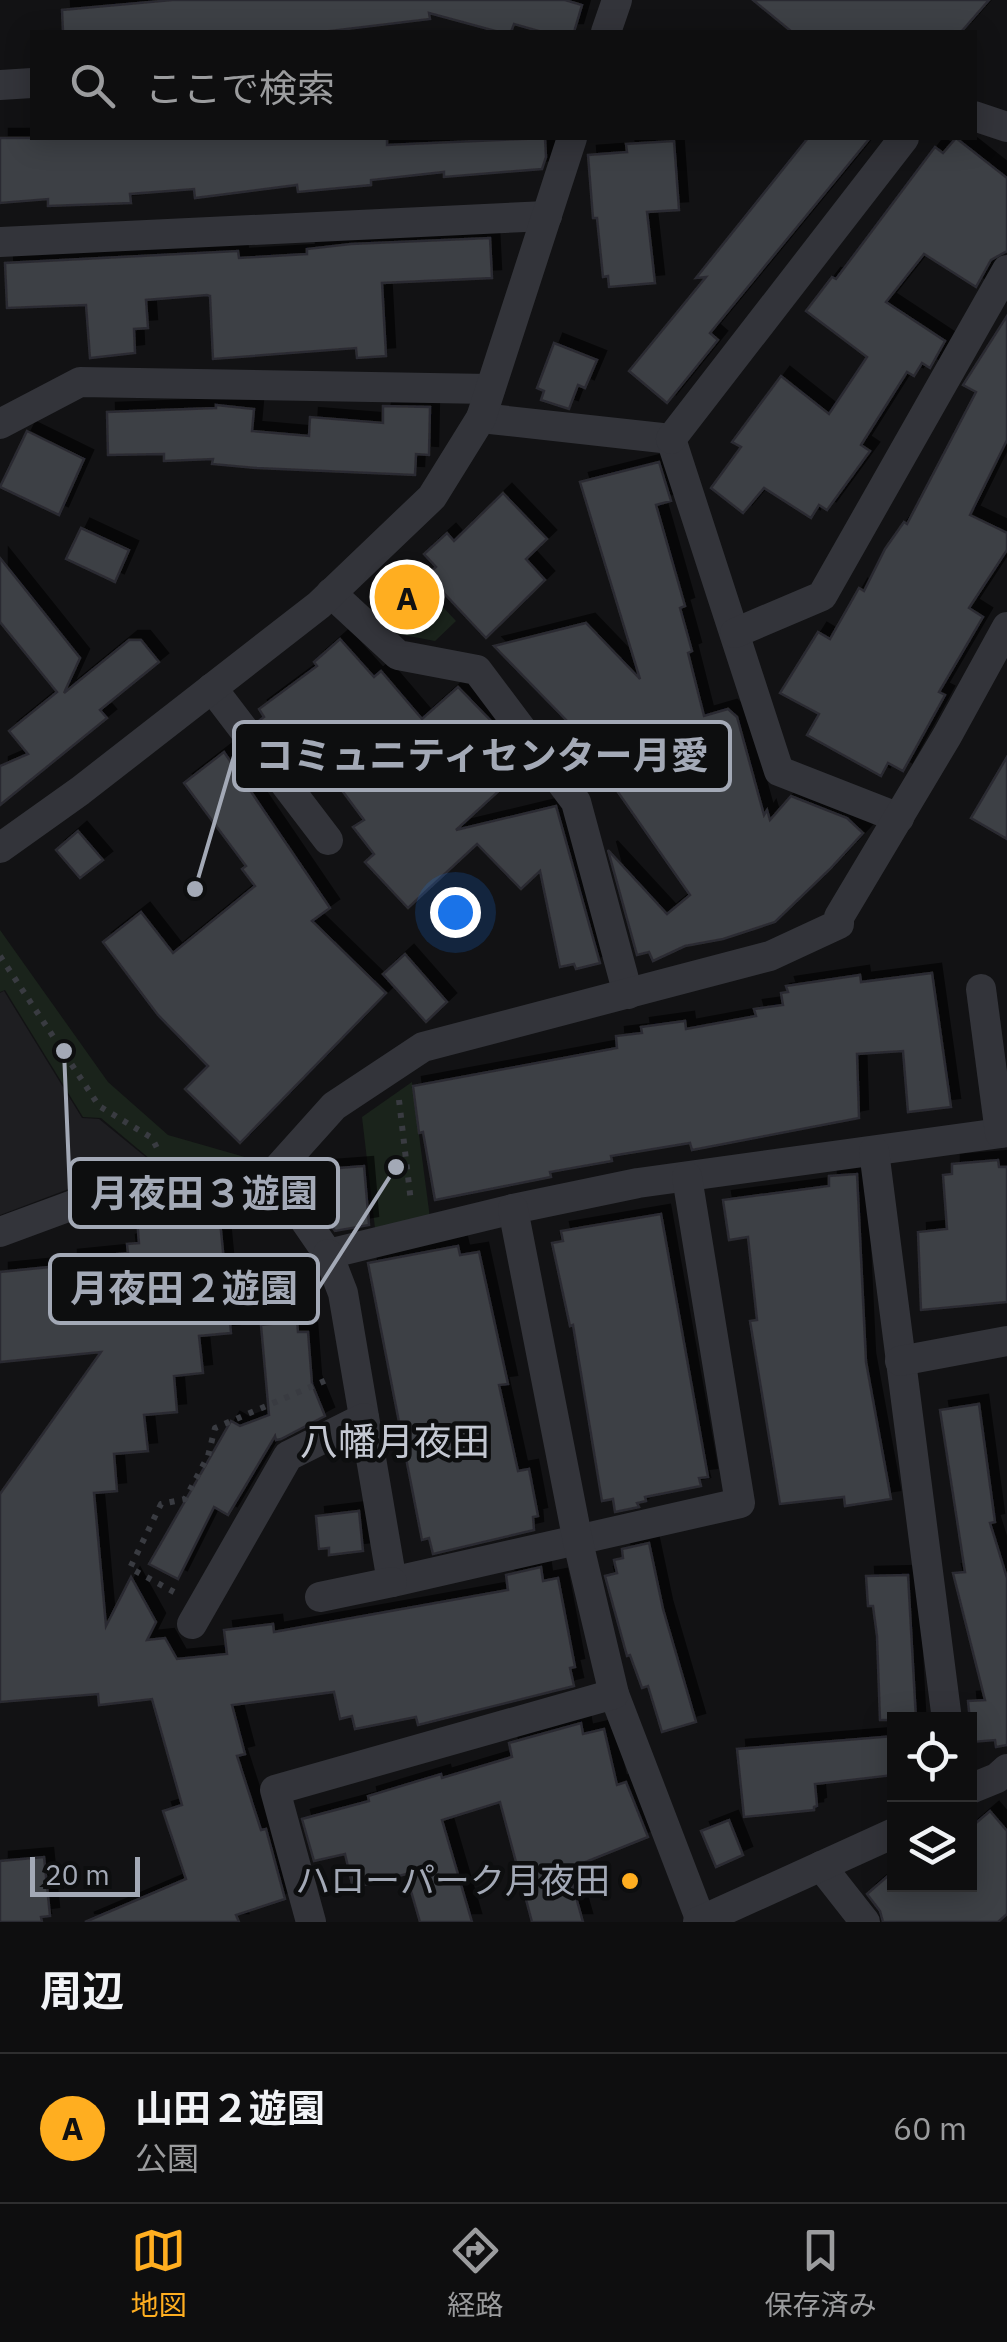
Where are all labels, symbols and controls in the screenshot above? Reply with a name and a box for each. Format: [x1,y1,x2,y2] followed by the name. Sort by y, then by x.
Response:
[30,30,977,140] search box
[65,58,120,113] icon: search
[145,63,335,112] text: ここで検索
[374,560,440,634] pin: A
[234,722,730,790] callout: コミュニティセンター月愛
[255,730,709,779] text: コミュニティセンター月愛
[430,887,481,938] your location
[70,1159,338,1227] callout: 月夜田３遊園
[90,1168,318,1217] text: 月夜田３遊園
[50,1255,318,1323] callout: 月夜田２遊園
[70,1263,298,1312] text: 月夜田２遊園
[300,1416,490,1465] district label: 八幡月夜田
[887,1712,977,1892] map controls
[887,1712,977,1802] button: locate
[887,1802,977,1892] button: layers
[30,1852,140,1896] scale bar
[45,1856,110,1893] text: 20 m
[295,1857,610,1903] place label: ハローパーク月夜田
[619,1870,641,1892] marker: ハローパーク月夜田
[40,1963,124,2018] text: 周辺
[135,2083,325,2132] text: 山田２遊園
[62,2107,83,2149] text: A
[893,2107,967,2149] text: 60 m
[135,2137,199,2179] text: 公園
[130,2223,187,2323] tab: 地図
[447,2223,504,2323] tab: 経路
[764,2223,877,2323] tab: 保存済み

